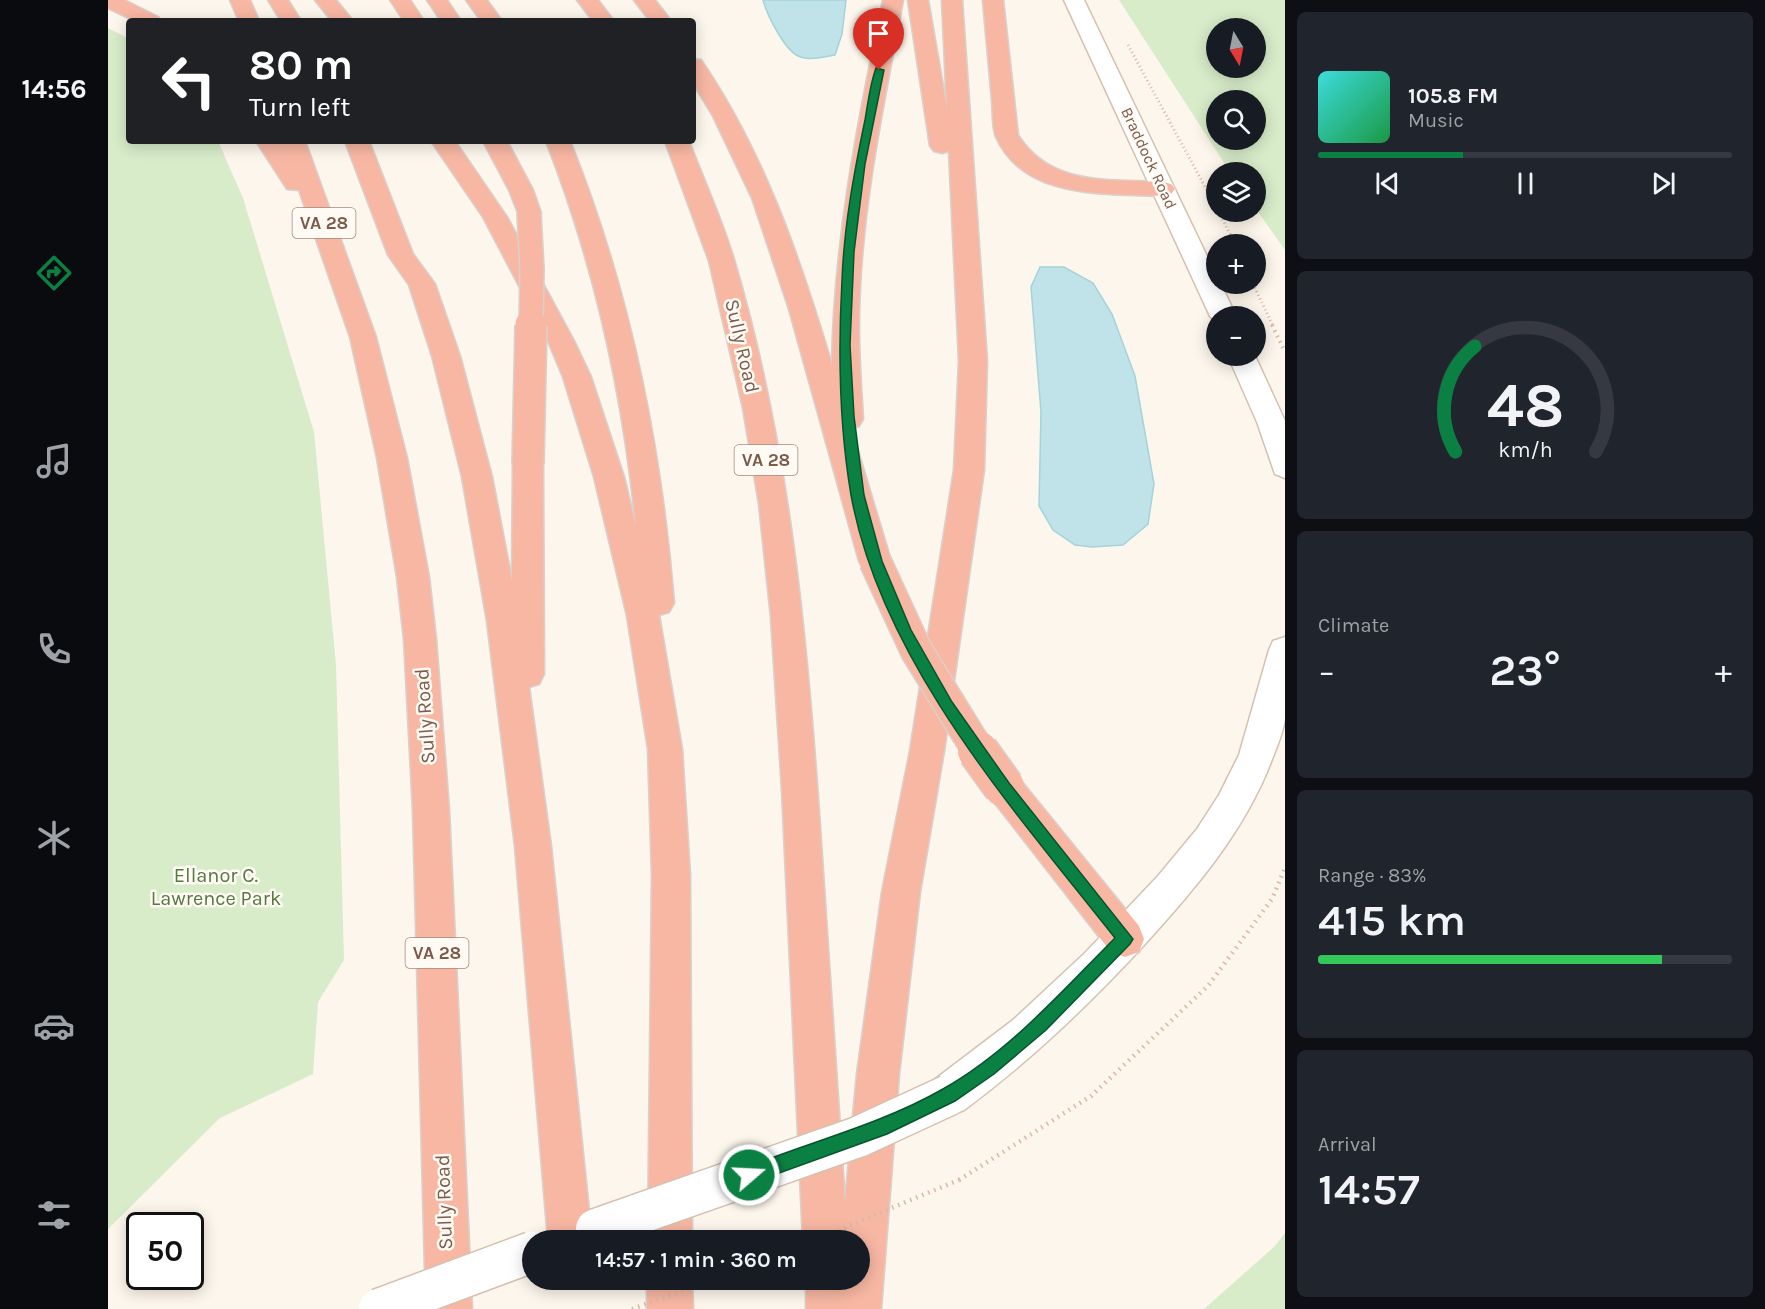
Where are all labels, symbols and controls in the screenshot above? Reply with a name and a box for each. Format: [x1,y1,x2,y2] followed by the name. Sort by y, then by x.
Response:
[853,8,904,70] pin
[862,17,895,50] icon: arrive
[1206,18,1266,78] north arrow
[1206,18,1266,366] map controls
[249,40,353,90] text: 80 m
[150,42,228,120] icon: left
[21,73,87,105] text: 14:56
[1408,83,1498,109] text: 105.8 FM
[1206,90,1266,150] button: search
[249,91,350,123] text: Turn left
[1117,104,1181,212] street label: Braddock Road
[1408,109,1464,132] text: Music
[1206,162,1266,222] button: layers
[1371,167,1404,200] icon: previous
[1509,167,1542,200] icon: pause
[1647,167,1680,200] icon: next
[292,208,356,238] road number: VA 28
[1206,234,1266,294] button: +
[33,252,75,294] icon: directions
[720,297,764,395] street label: Sully Road
[1206,306,1266,366] button: −
[1486,369,1564,442] text: 48
[1498,438,1552,463] text: km/h
[33,440,75,482] icon: music
[734,445,798,475] road number: VA 28
[1318,614,1389,637] text: Climate
[33,628,75,670] icon: phone
[1489,644,1561,696] text: 23°
[1318,652,1335,690] text: −
[1715,652,1732,690] text: +
[410,668,440,764] street label: Sully Road
[33,817,75,859] icon: climate
[151,864,281,910] park label: Ellanor C. Lawrence Park
[1318,864,1427,887] text: Range · 83%
[1318,894,1466,946] text: 415 km
[406,938,468,968] road number: VA 28
[33,1005,75,1047] icon: car
[1318,1133,1377,1156] text: Arrival
[717,1143,781,1207] position arrow
[431,1154,457,1250] street label: Sully Road
[1318,1163,1420,1215] text: 14:57
[33,1194,75,1236] icon: filters
[126,1212,204,1290] speed limit sign: 50
[595,1247,797,1273] text: 14:57 · 1 min · 360 m

